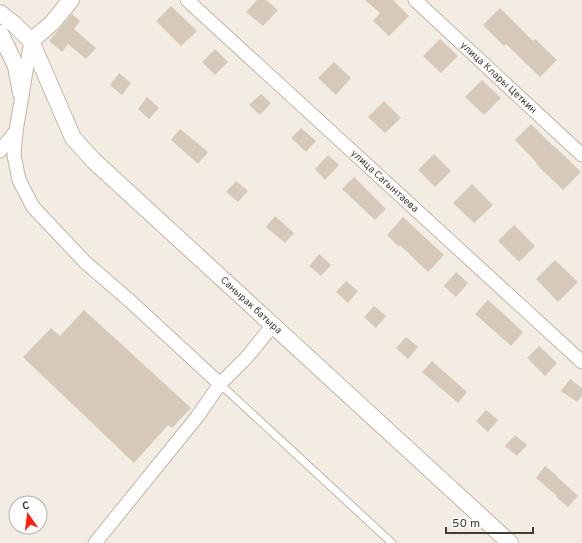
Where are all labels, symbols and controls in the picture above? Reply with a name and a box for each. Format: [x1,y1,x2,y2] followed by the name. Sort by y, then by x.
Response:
[457,39,540,116] street label: улица Клары Цеткин
[348,147,421,215] street label: улица Сагынтаева
[218,274,285,337] street label: Санырак батыра
[8,495,48,535] north arrow
[21,499,31,514] text: С
[446,509,533,535] scale bar
[452,516,480,532] text: 50 m

